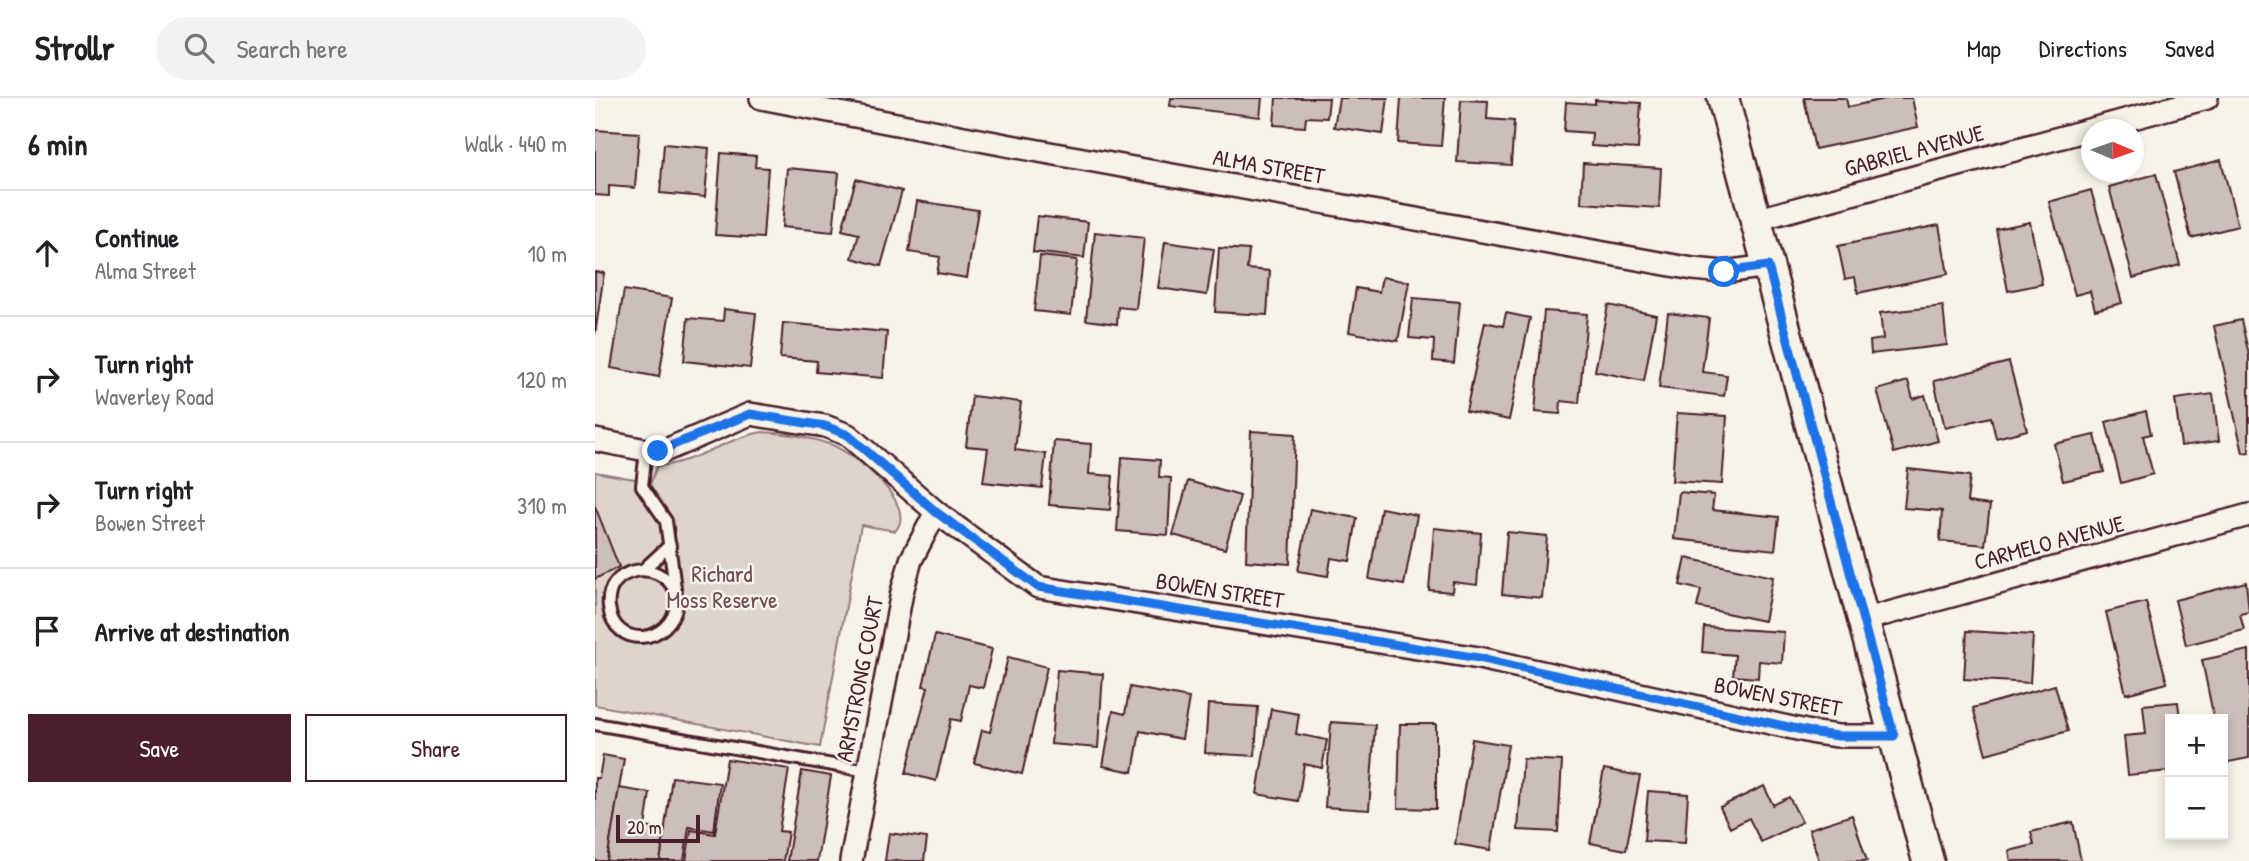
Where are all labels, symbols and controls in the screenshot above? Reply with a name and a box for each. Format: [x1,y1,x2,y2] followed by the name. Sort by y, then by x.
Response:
[156,17,646,80] search box
[35,26,114,70] text: Strollr
[180,29,218,67] icon: search
[236,31,348,66] text: Search here
[1967,32,2001,64] text: Map
[2039,32,2127,64] text: Directions
[2165,32,2214,64] text: Saved
[1841,117,1987,183] street label: GABRIEL AVENUE
[2081,119,2144,182] north arrow
[28,124,88,164] text: 6 min
[464,128,567,159] text: Walk · 440 m
[1211,141,1327,191] street label: ALMA STREET
[95,220,179,255] text: Continue
[28,234,66,272] icon: ahead
[527,238,567,269] text: 10 m
[95,255,196,286] text: Alma Street
[1708,256,1739,287] route start
[95,346,193,381] text: Turn right
[28,360,66,398] icon: right
[517,364,567,395] text: 120 m
[95,381,213,412] text: Waverley Road
[642,435,673,466] route end
[95,472,193,507] text: Turn right
[28,486,66,524] icon: right
[517,490,567,521] text: 310 m
[95,507,205,538] text: Bowen Street
[1971,507,2127,577] street label: CARMELO AVENUE
[667,558,777,615] park label: Richard Moss Reserve
[1154,565,1286,615] street label: BOWEN STREET
[828,593,890,764] street label: ARMSTRONG COURT
[28,612,66,650] icon: arrive
[95,614,290,649] text: Arrive at destination
[1712,668,1845,724] street label: BOWEN STREET
[28,714,291,782] button: Save
[305,714,567,782] button: Share
[2165,714,2228,840] map controls
[2165,714,2228,777] button: +
[2165,777,2228,840] button: −
[616,812,700,844] scale bar
[627,814,662,840] text: 20 m

